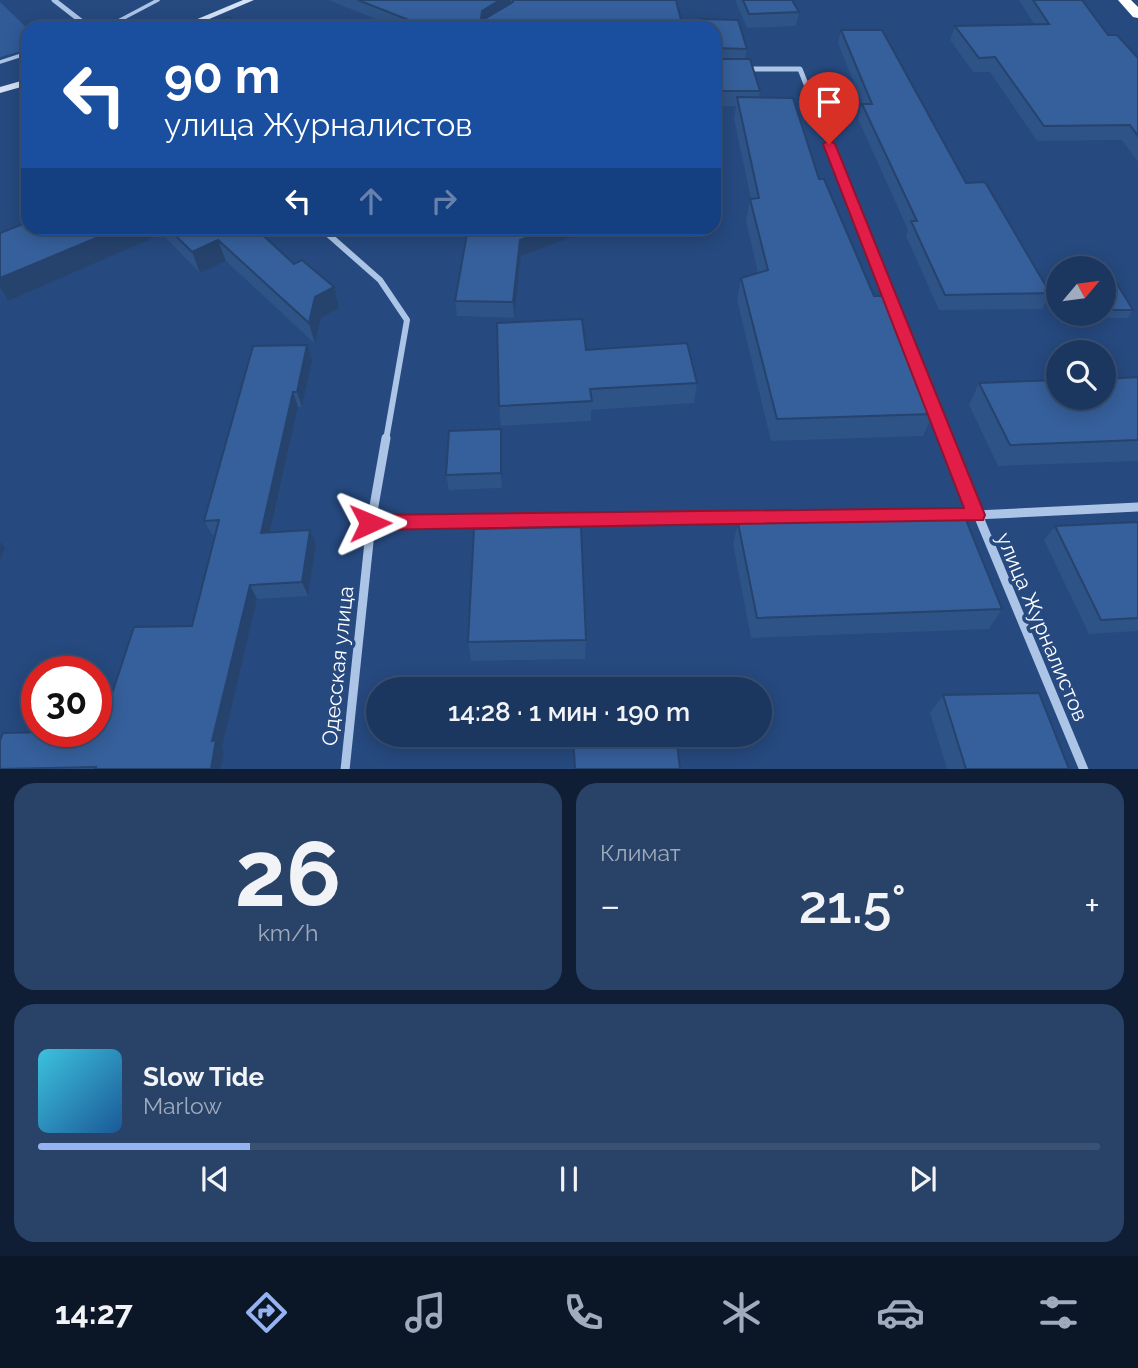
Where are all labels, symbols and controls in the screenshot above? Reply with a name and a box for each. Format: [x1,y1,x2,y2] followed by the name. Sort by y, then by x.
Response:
[164,47,280,104] text: 90 m
[49,49,140,140] icon: left
[799,72,859,144] pin
[810,83,848,121] icon: arrive
[164,106,472,143] text: улица Журналистов
[279,182,317,220] icon: left
[352,182,390,220] icon: ahead
[425,182,463,220] icon: right
[1046,256,1116,326] north arrow
[1046,256,1116,410] map controls
[1046,340,1116,410] button: search
[333,486,407,560] position arrow
[991,529,1094,725] street label: улица Журналистов
[317,585,358,747] street label: Одесская улица
[21,656,112,747] speed limit sign: 30
[448,697,690,727] text: 14:28 · 1 мин · 190 m
[235,820,341,927] text: 26
[600,839,681,866] text: Климат
[799,874,906,935] text: 21.5°
[600,883,620,928] text: −
[1084,883,1100,928] text: +
[258,919,318,946] text: km/h
[143,1062,264,1092] text: Slow Tide
[143,1092,222,1119] text: Marlow
[196,1160,234,1198] icon: previous
[550,1160,588,1198] icon: pause
[904,1160,942,1198] icon: next
[242,1288,291,1337] icon: directions
[401,1288,450,1337] icon: music
[559,1288,608,1337] icon: phone
[717,1288,766,1337] icon: climate
[876,1288,925,1337] icon: car
[1034,1288,1083,1337] icon: filters
[55,1294,133,1331] text: 14:27

